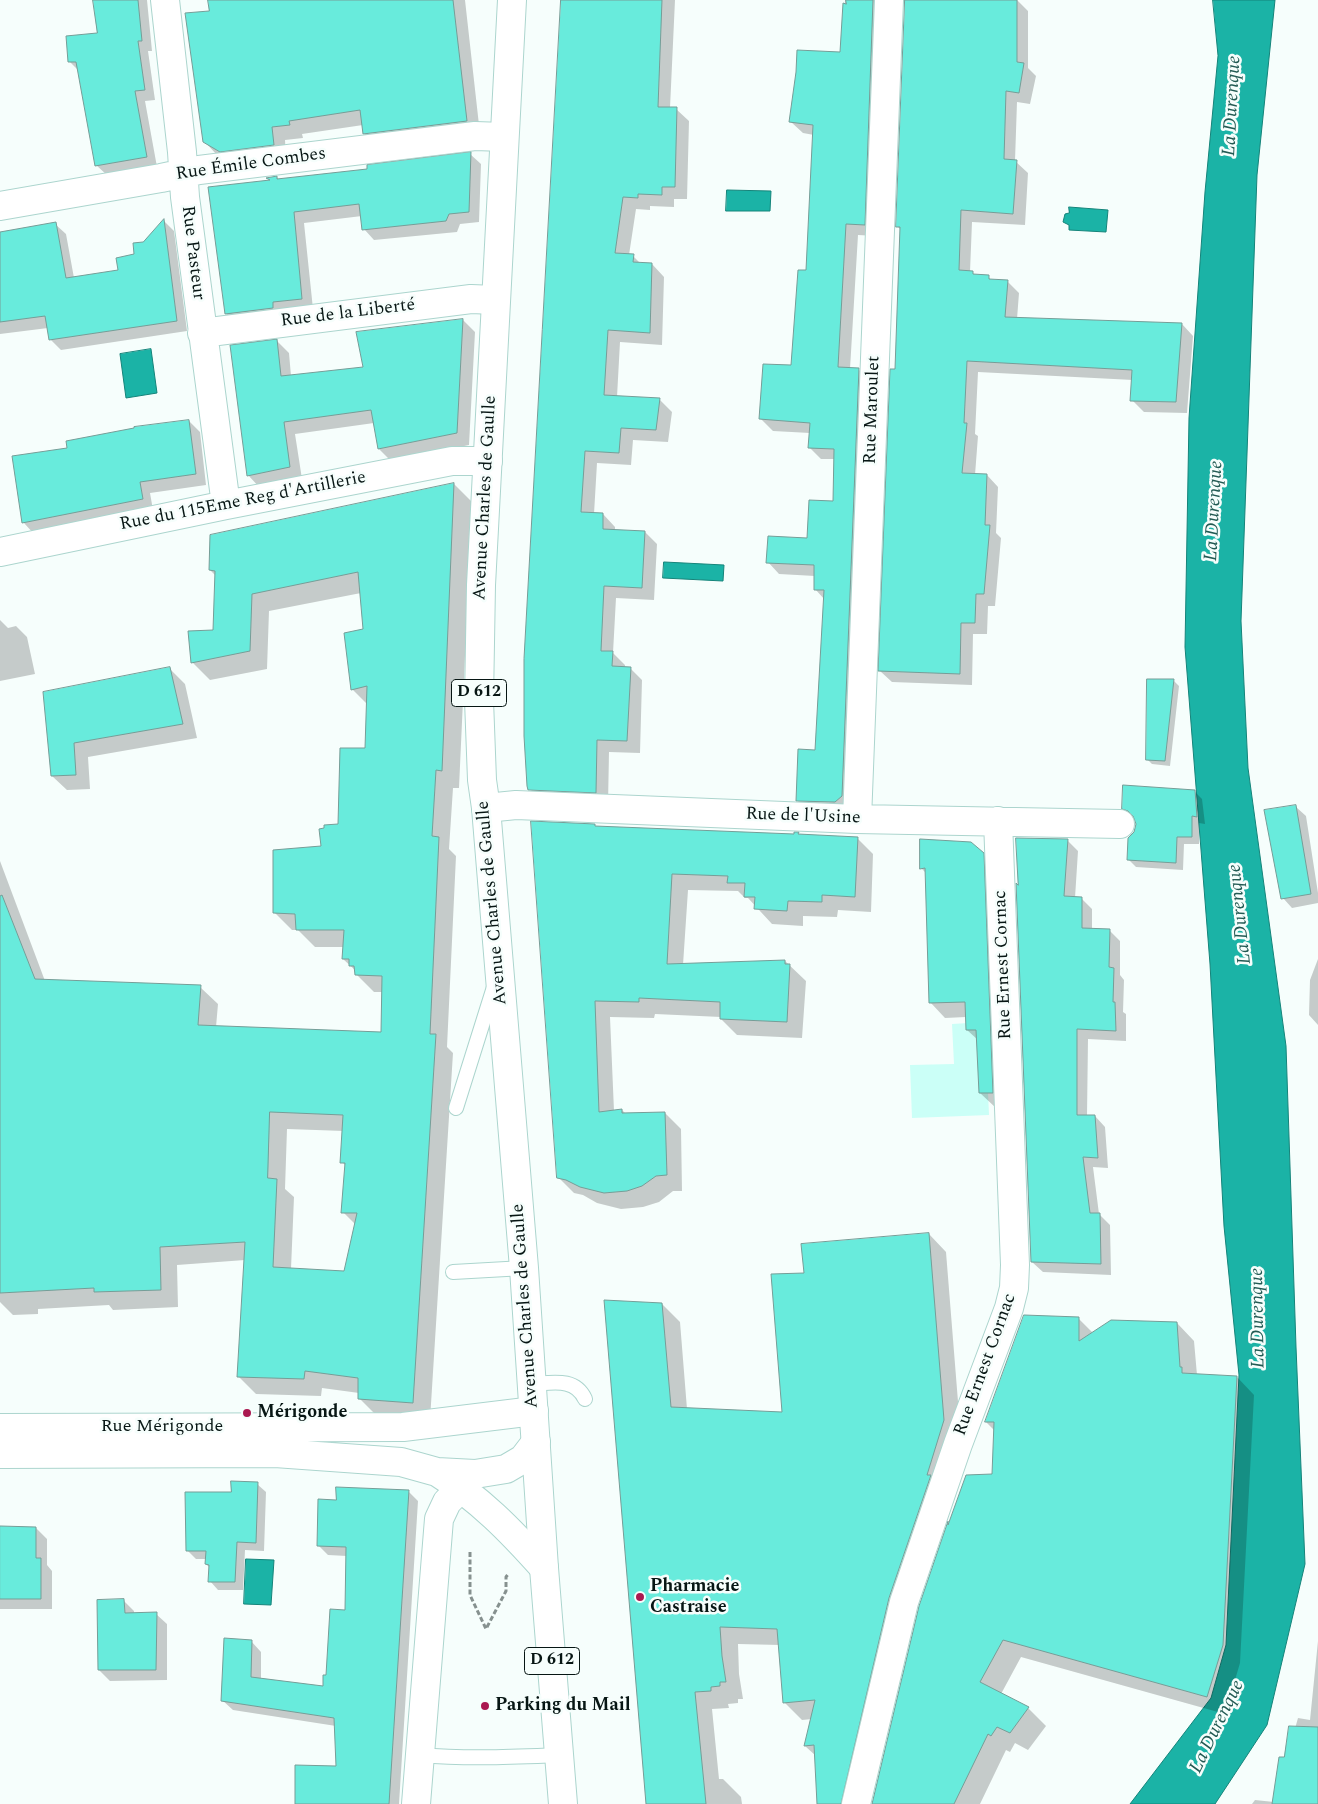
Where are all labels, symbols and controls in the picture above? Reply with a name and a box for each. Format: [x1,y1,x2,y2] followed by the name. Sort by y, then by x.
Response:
[1219,55,1247,157] water label: La Durenque
[175,144,327,186] street label: Rue Émile Combes
[175,205,209,301] street label: Rue Pasteur
[280,295,416,333] street label: Rue de la Liberté
[860,355,886,465] street label: Rue Maroulet
[470,395,502,601] street label: Avenue Charles de Gaulle
[1201,460,1229,562] water label: La Durenque
[118,468,368,536] street label: Rue du 115Eme Reg d'Artillerie
[452,680,506,706] road number: D 612
[473,800,513,1006] street label: Avenue Charles de Gaulle
[745,804,861,830] street label: Rue de l'Usine
[1224,863,1258,965] water label: La Durenque
[991,890,1017,1040] street label: Rue Ernest Cornac
[508,1203,544,1409] street label: Avenue Charles de Gaulle
[1247,1267,1271,1369] water label: La Durenque
[950,1291,1022,1439] street label: Rue Ernest Cornac
[257,1402,348,1424] place label: Mérigonde
[241,1407,253,1419] marker: Mérigonde
[101,1416,223,1438] street label: Rue Mérigonde
[650,1576,739,1618] place label: Pharmacie Castraise
[634,1591,646,1603] marker: Pharmacie Castraise
[524,1648,580,1674] road number: D 612
[1186,1677,1250,1777] water label: La Durenque
[495,1695,631,1717] place label: Parking du Mail
[479,1700,491,1712] marker: Parking du Mail

